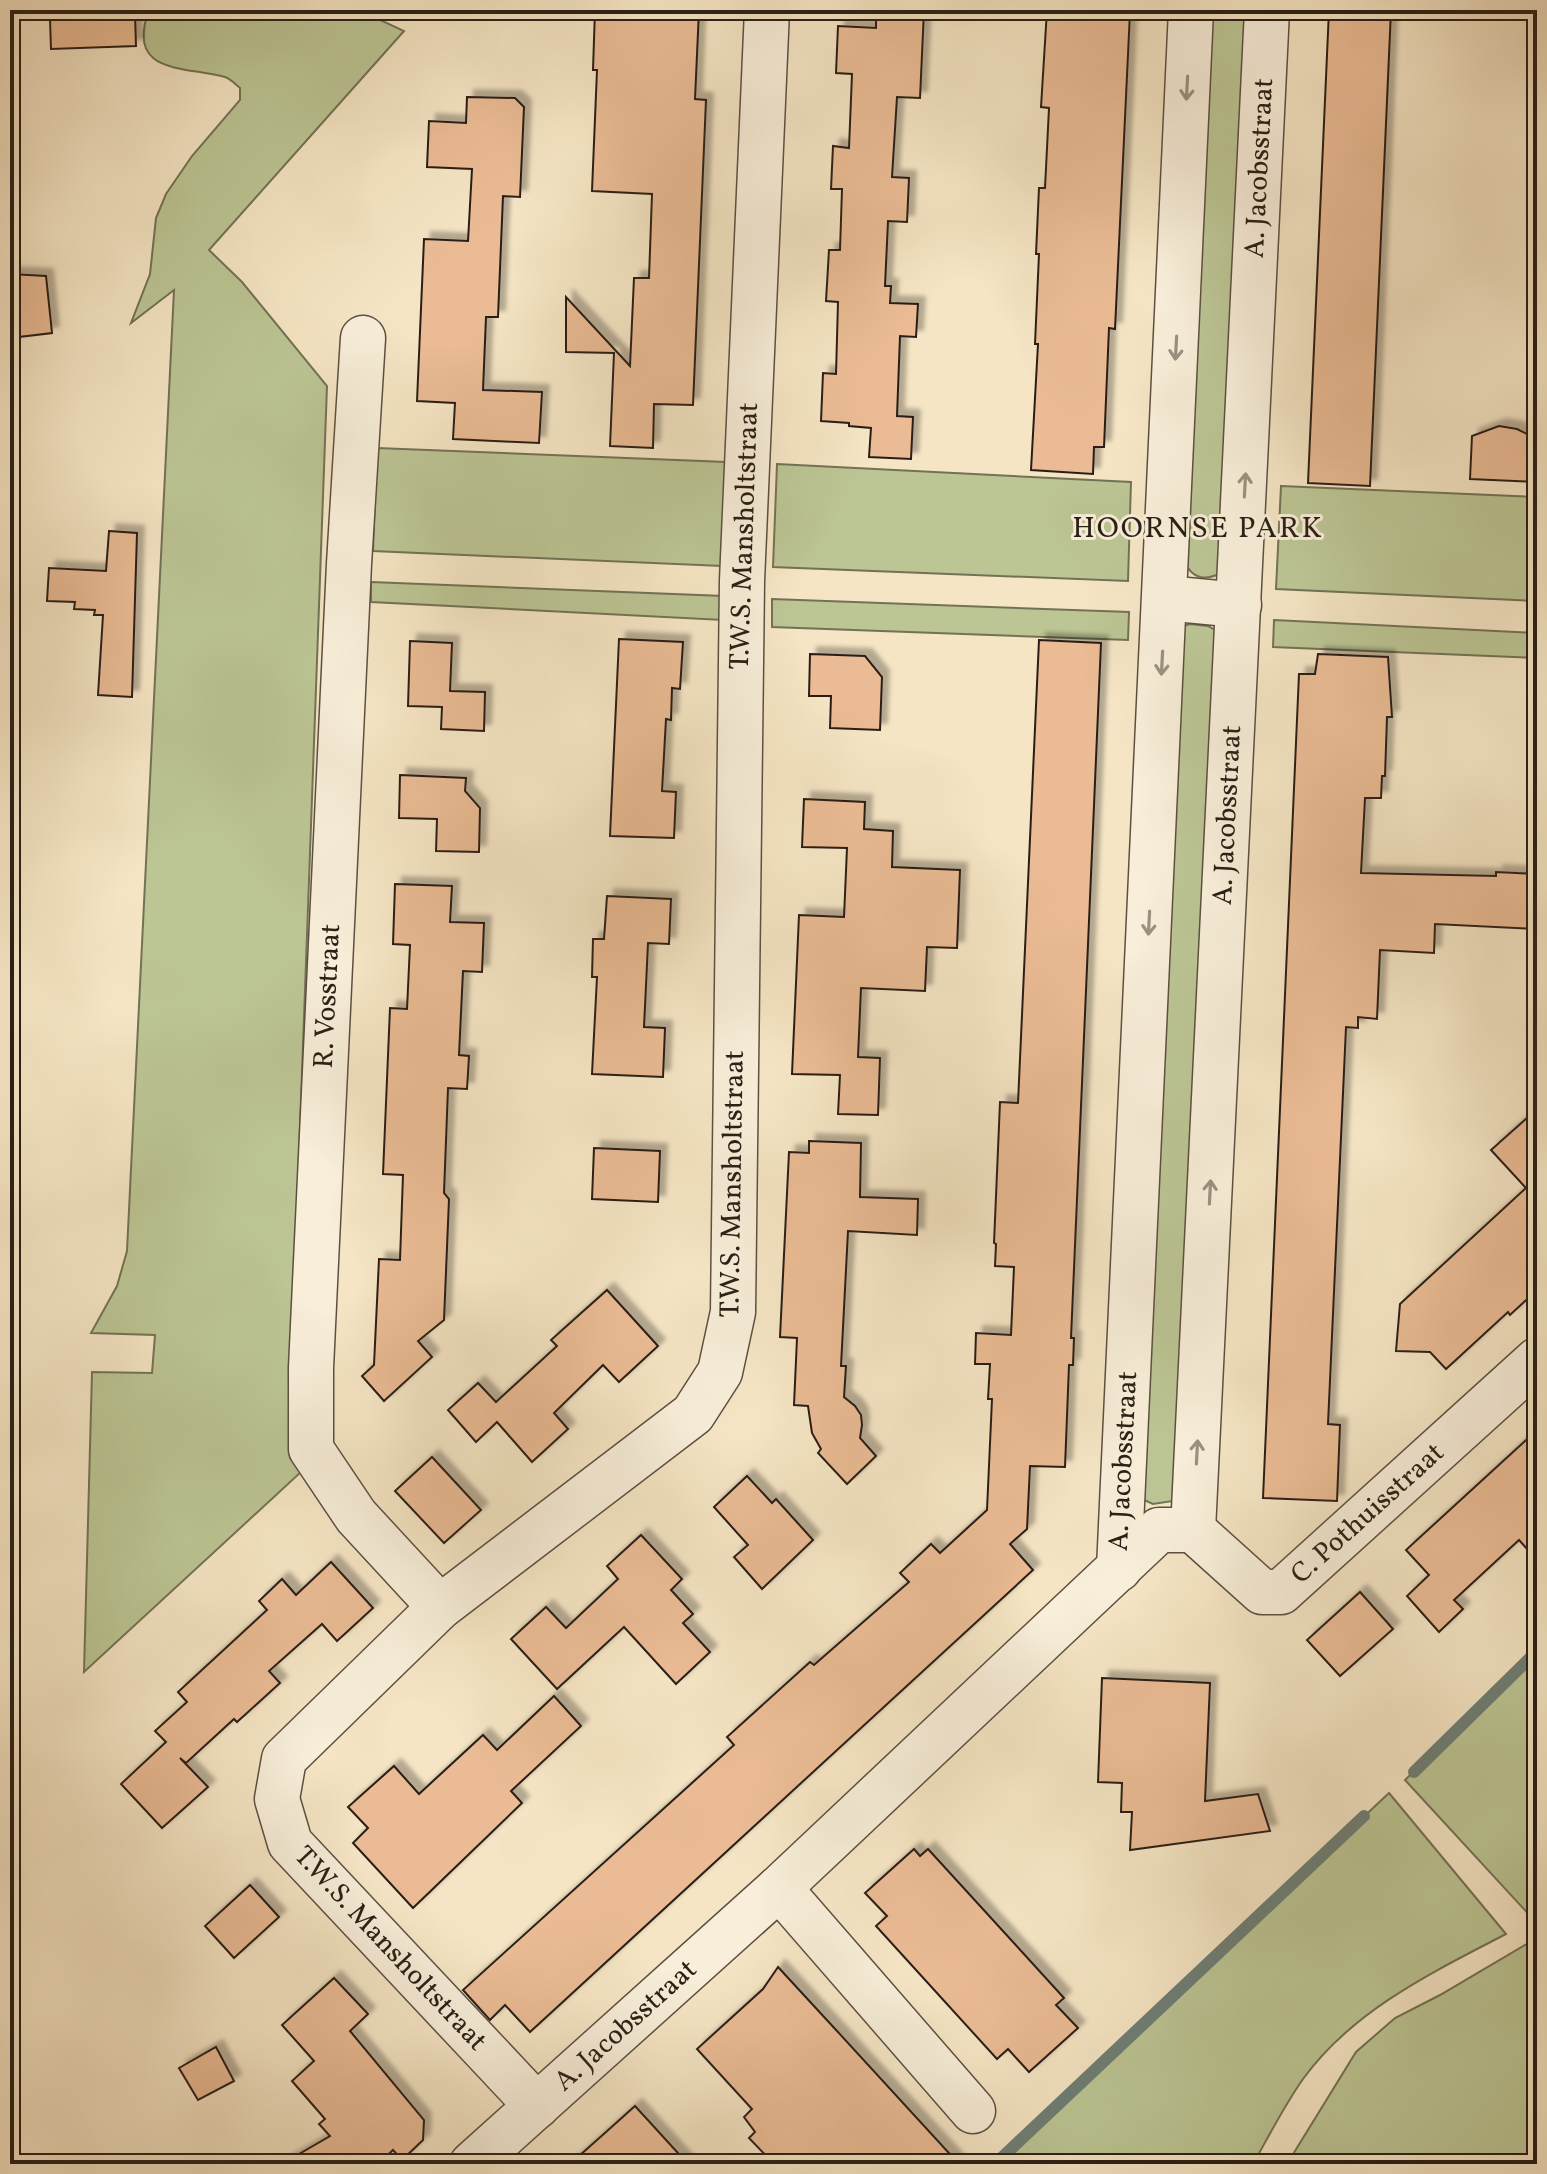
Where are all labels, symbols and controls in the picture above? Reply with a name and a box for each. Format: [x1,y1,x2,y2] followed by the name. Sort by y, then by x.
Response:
[1180,74,1195,101] one-way arrow
[1236,77,1284,259] street label: A. Jacobsstraat
[1168,334,1183,361] one-way arrow
[721,402,769,670] street label: T.W.S. Mansholtstraat
[1237,472,1252,499] one-way arrow
[1072,508,1324,550] district label: HOORNSE PARK
[1154,649,1169,676] one-way arrow
[1204,724,1252,906] street label: A. Jacobsstraat
[1142,909,1157,936] one-way arrow
[305,923,351,1069] street label: R. Vosstraat
[711,1050,755,1318] street label: T.W.S. Mansholtstraat
[1203,1179,1218,1206] one-way arrow
[1100,1370,1148,1552] street label: A. Jacobsstraat
[1283,1434,1453,1594] street label: C. Pothuisstraat
[1190,1439,1205,1466] one-way arrow
[285,1838,495,2060] street label: T.W.S. Mansholtstraat
[546,1951,706,2101] street label: A. Jacobsstraat

